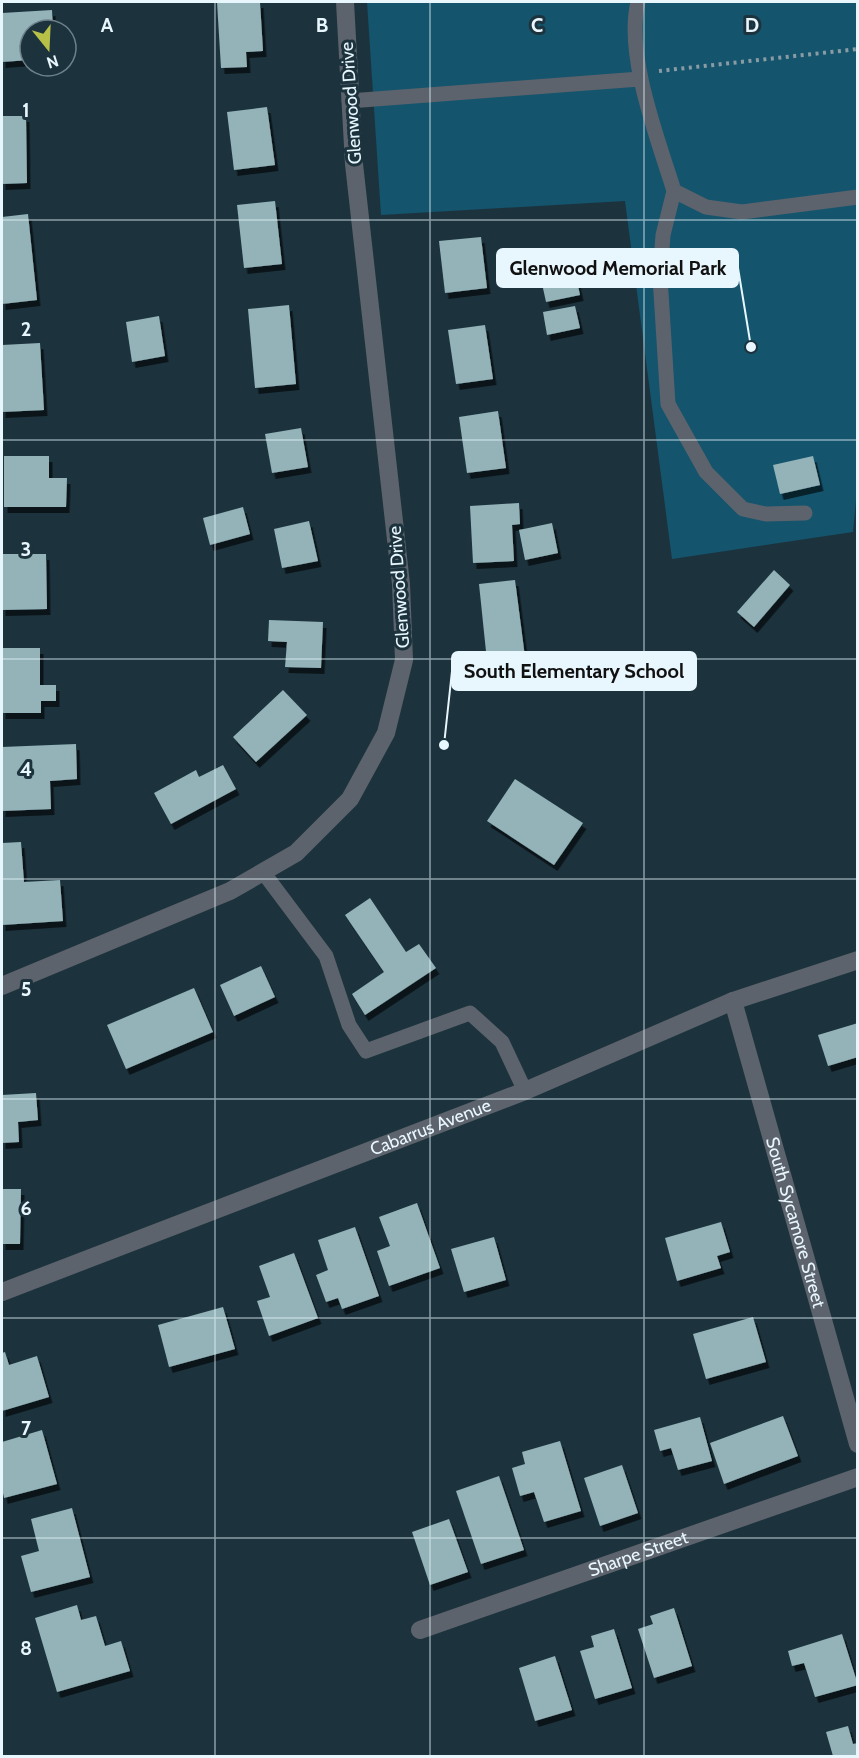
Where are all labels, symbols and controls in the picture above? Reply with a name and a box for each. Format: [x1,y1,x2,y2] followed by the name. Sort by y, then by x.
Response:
[101,13,114,37] text: A
[316,13,328,37] text: B
[531,13,543,37] text: C
[745,13,759,37] text: D
[18,18,78,78] north arrow
[336,41,366,165] street label: Glenwood Drive
[44,51,61,73] text: N
[22,98,30,122] text: 1
[497,249,738,287] callout: Glenwood Memorial Park
[509,256,727,280] text: Glenwood Memorial Park
[21,317,31,341] text: 2
[384,525,414,649] street label: Glenwood Drive
[21,537,31,561] text: 3
[452,652,696,690] callout: South Elementary School
[464,659,684,683] text: South Elementary School
[20,757,32,781] text: 4
[21,977,31,1001] text: 5
[367,1094,494,1161] street label: Cabarrus Avenue
[761,1134,830,1310] street label: South Sycamore Street
[20,1196,32,1220] text: 6
[21,1416,32,1440] text: 7
[585,1526,691,1581] street label: Sharpe Street
[20,1636,32,1660] text: 8

